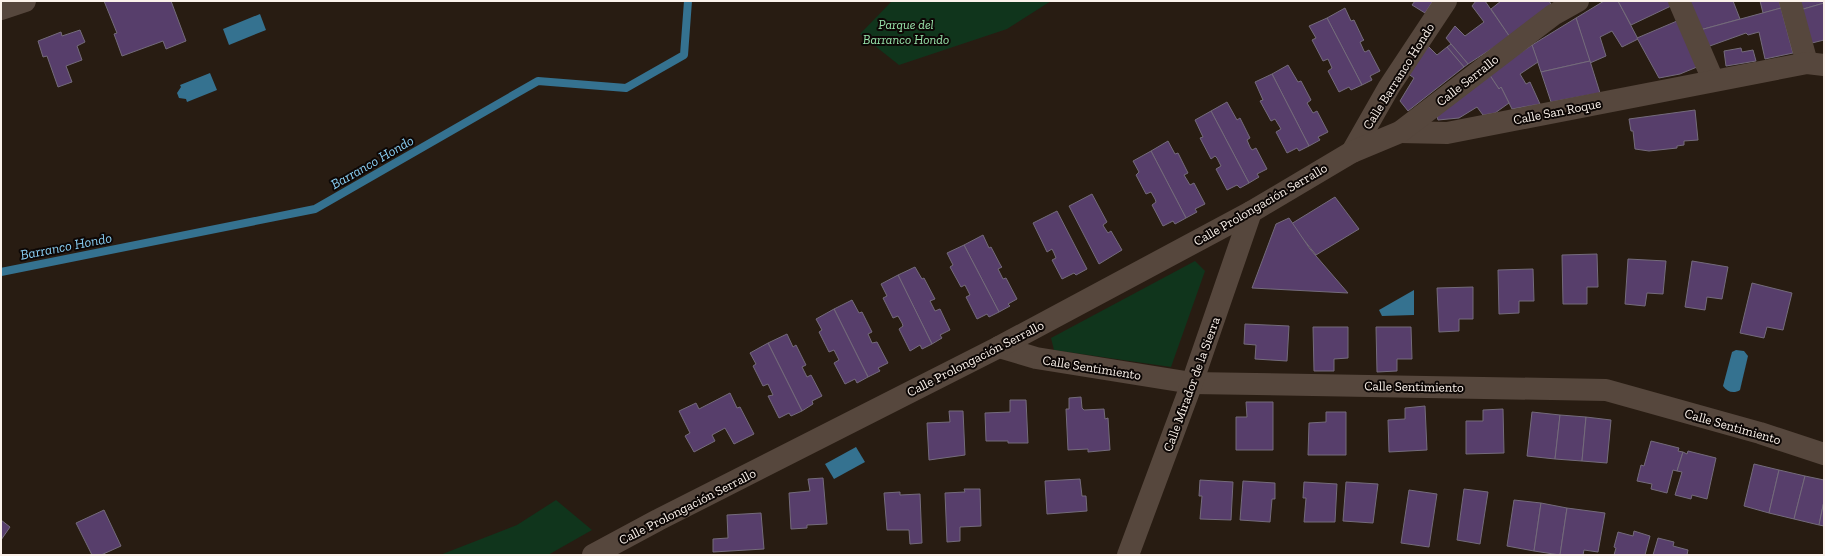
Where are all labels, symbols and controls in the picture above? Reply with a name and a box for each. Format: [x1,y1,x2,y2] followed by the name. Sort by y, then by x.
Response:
[863,17,949,47] park label: Parque del Barranco Hondo
[1360,20,1437,132] street label: Calle Barranco Hondo
[1433,51,1502,109] street label: Calle Serrallo
[1512,96,1602,127] street label: Calle San Roque
[328,132,417,193] water label: Barranco Hondo
[1191,160,1330,249] street label: Calle Prolongación Serrallo
[19,229,114,264] water label: Barranco Hondo
[1160,314,1223,454] street label: Calle Mirador de la Sierra
[904,317,1047,400] street label: Calle Prolongación Serrallo
[1042,352,1143,383] street label: Calle Sentimiento
[1364,378,1464,395] street label: Calle Sentimiento
[1683,406,1783,447] street label: Calle Sentimiento
[616,465,759,548] street label: Calle Prolongación Serrallo

